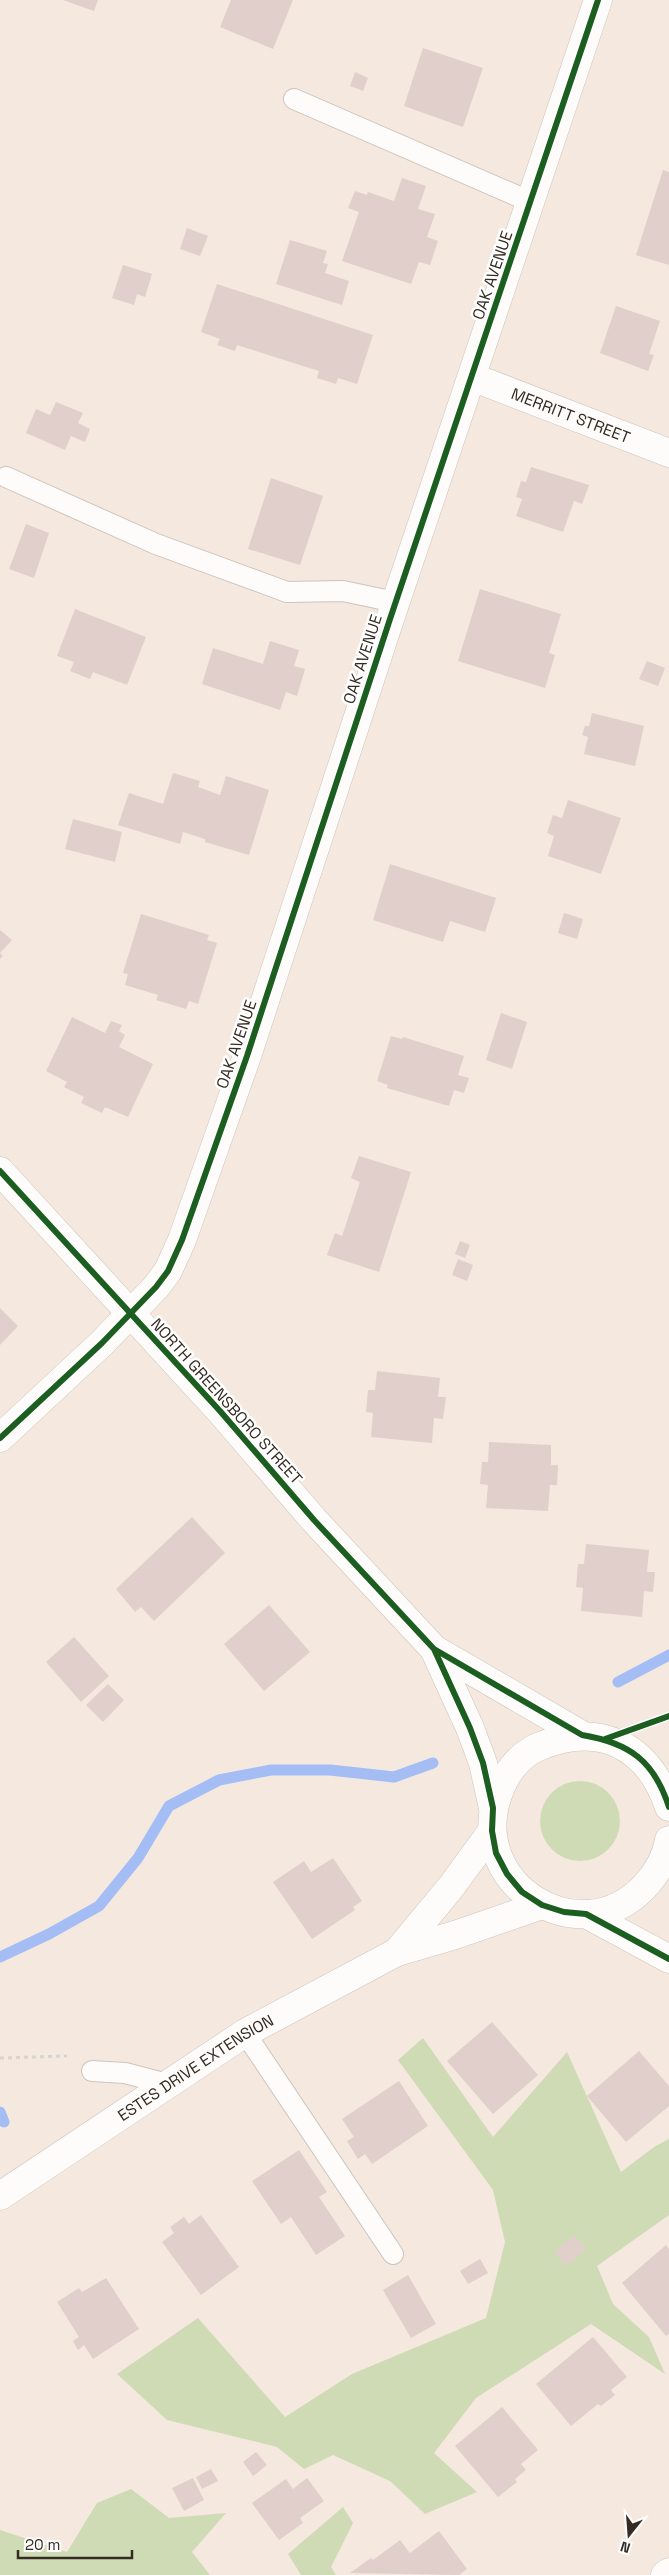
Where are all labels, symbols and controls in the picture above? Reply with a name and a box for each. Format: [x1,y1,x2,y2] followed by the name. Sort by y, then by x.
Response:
[467,228,517,322] street label: OAK AVENUE
[508,383,633,448] street label: MERRITT STREET
[338,612,387,706] street label: OAK AVENUE
[211,997,261,1091] street label: OAK AVENUE
[146,1314,307,1489] street label: NORTH GREENSBORO STREET
[114,2010,277,2126] street label: ESTES DRIVE EXTENSION
[604,2510,654,2560] north arrow
[18,2528,131,2560] scale bar
[25,2535,60,2554] text: 20 m
[618,2537,632,2557] text: N

